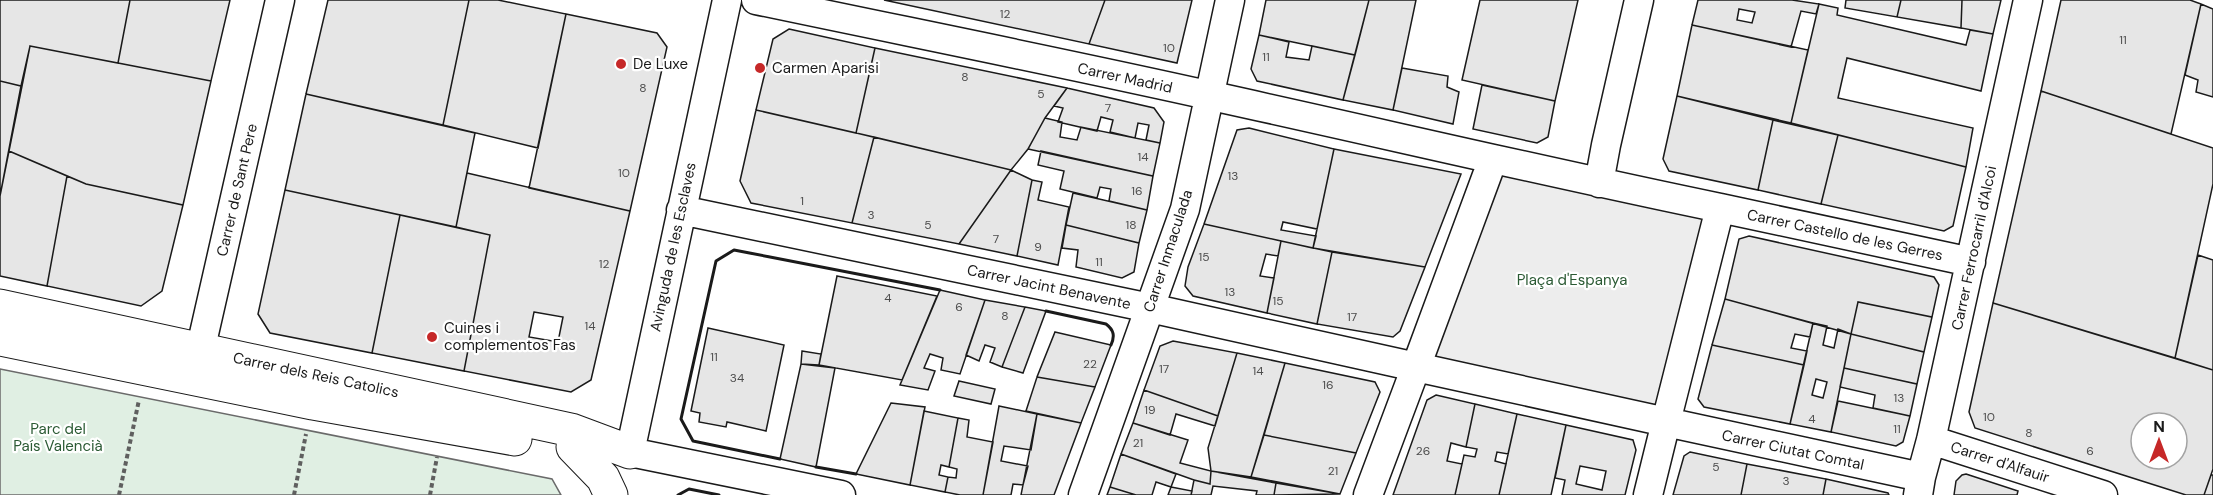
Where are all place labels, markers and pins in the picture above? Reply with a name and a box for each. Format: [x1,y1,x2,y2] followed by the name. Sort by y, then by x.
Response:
[633,54,688,74] place label: De Luxe
[614,57,628,71] marker: De Luxe
[772,58,879,78] place label: Carmen Aparisi
[753,61,767,75] marker: Carmen Aparisi
[444,318,576,355] place label: Cuines i complementos Fas
[425,330,439,344] marker: Cuines i complementos Fas

